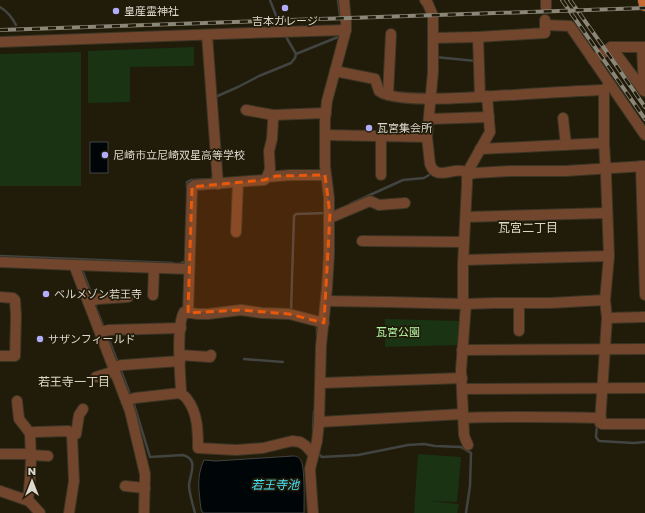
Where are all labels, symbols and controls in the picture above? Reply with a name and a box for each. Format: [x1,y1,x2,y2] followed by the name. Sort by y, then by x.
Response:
[124,3,179,19] place label: 皇産霊神社
[280,3,290,13] marker: 吉本ガレージ
[111,6,121,16] marker: 皇産霊神社
[252,13,318,29] place label: 吉本ガレージ
[377,120,433,136] place label: 瓦宮集会所
[364,123,374,133] marker: 瓦宮集会所
[113,147,245,163] place label: 尼崎市立尼崎双星高等学校
[100,150,110,160] marker: 尼崎市立尼崎双星高等学校
[498,219,558,236] district label: 瓦宮二丁目
[54,286,142,302] place label: ベルメゾン若王寺
[41,289,51,299] marker: ベルメゾン若王寺
[376,324,420,340] park label: 瓦宮公園
[48,331,135,347] place label: サザンフィールド
[35,334,45,344] marker: サザンフィールド
[38,373,110,390] district label: 若王寺一丁目
[12,461,52,501] north arrow
[28,463,36,479] text: N
[251,476,300,493] water label: 若王寺池

